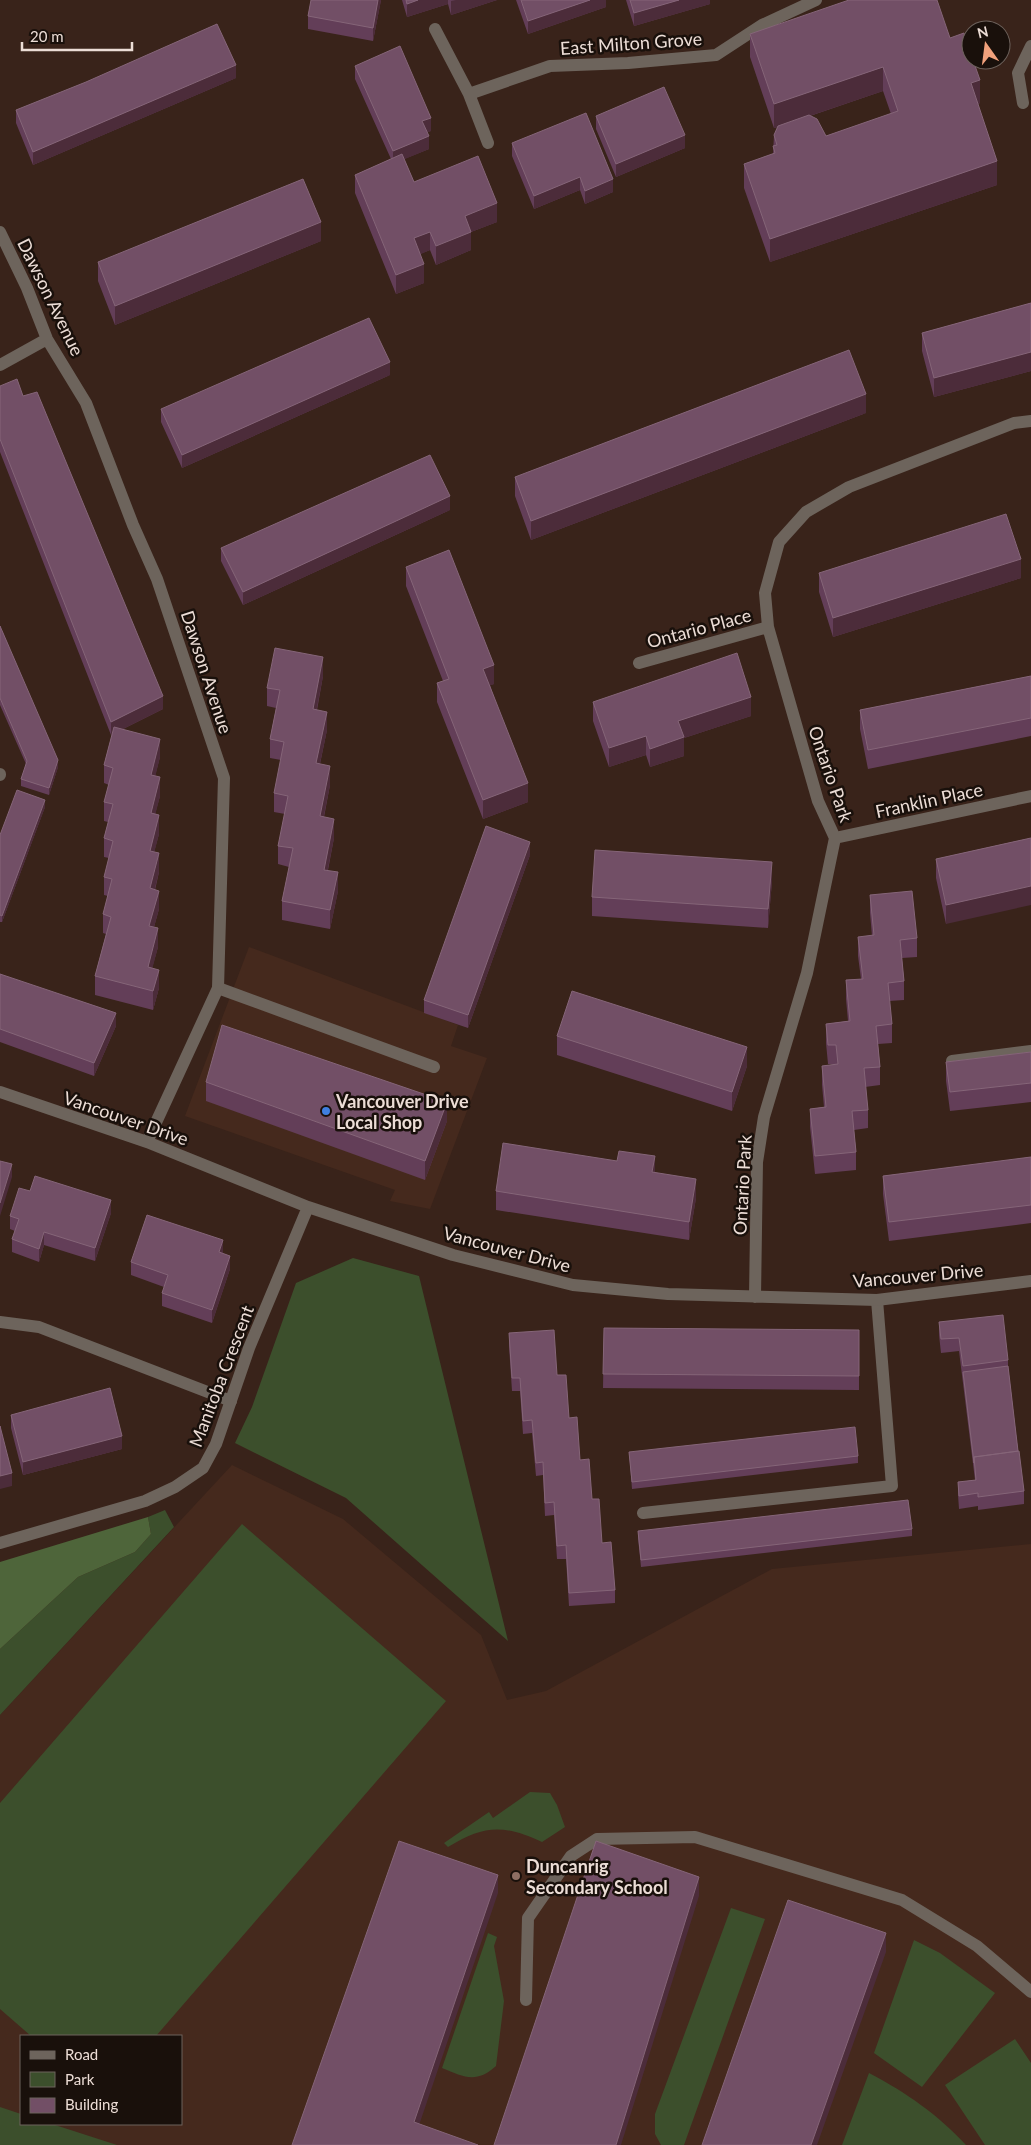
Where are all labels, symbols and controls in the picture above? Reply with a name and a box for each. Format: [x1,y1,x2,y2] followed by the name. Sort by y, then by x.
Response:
[22,20,132,52] scale bar
[961,20,1011,70] north arrow
[975,22,990,41] text: N
[30,27,64,45] text: 20 m
[559,27,703,59] street label: East Milton Grove
[13,235,89,359] street label: Dawson Avenue
[644,604,754,652] street label: Ontario Place
[177,608,237,736] street label: Dawson Avenue
[804,723,858,826] street label: Ontario Park
[873,778,985,822] street label: Franklin Place
[61,1086,191,1150] street label: Vancouver Drive
[335,1090,469,1133] place label: Vancouver Drive Local Shop
[320,1105,332,1117] marker: Vancouver Drive Local Shop
[728,1133,756,1236] street label: Ontario Park
[441,1221,573,1277] street label: Vancouver Drive
[852,1258,984,1292] street label: Vancouver Drive
[184,1302,258,1450] street label: Manitoba Crescent
[526,1855,668,1898] place label: Duncanrig Secondary School
[510,1870,522,1882] marker: Duncanrig Secondary School
[20,2035,182,2125] legend
[65,2045,98,2063] text: Road
[65,2070,95,2088] text: Park
[65,2095,118,2113] text: Building

